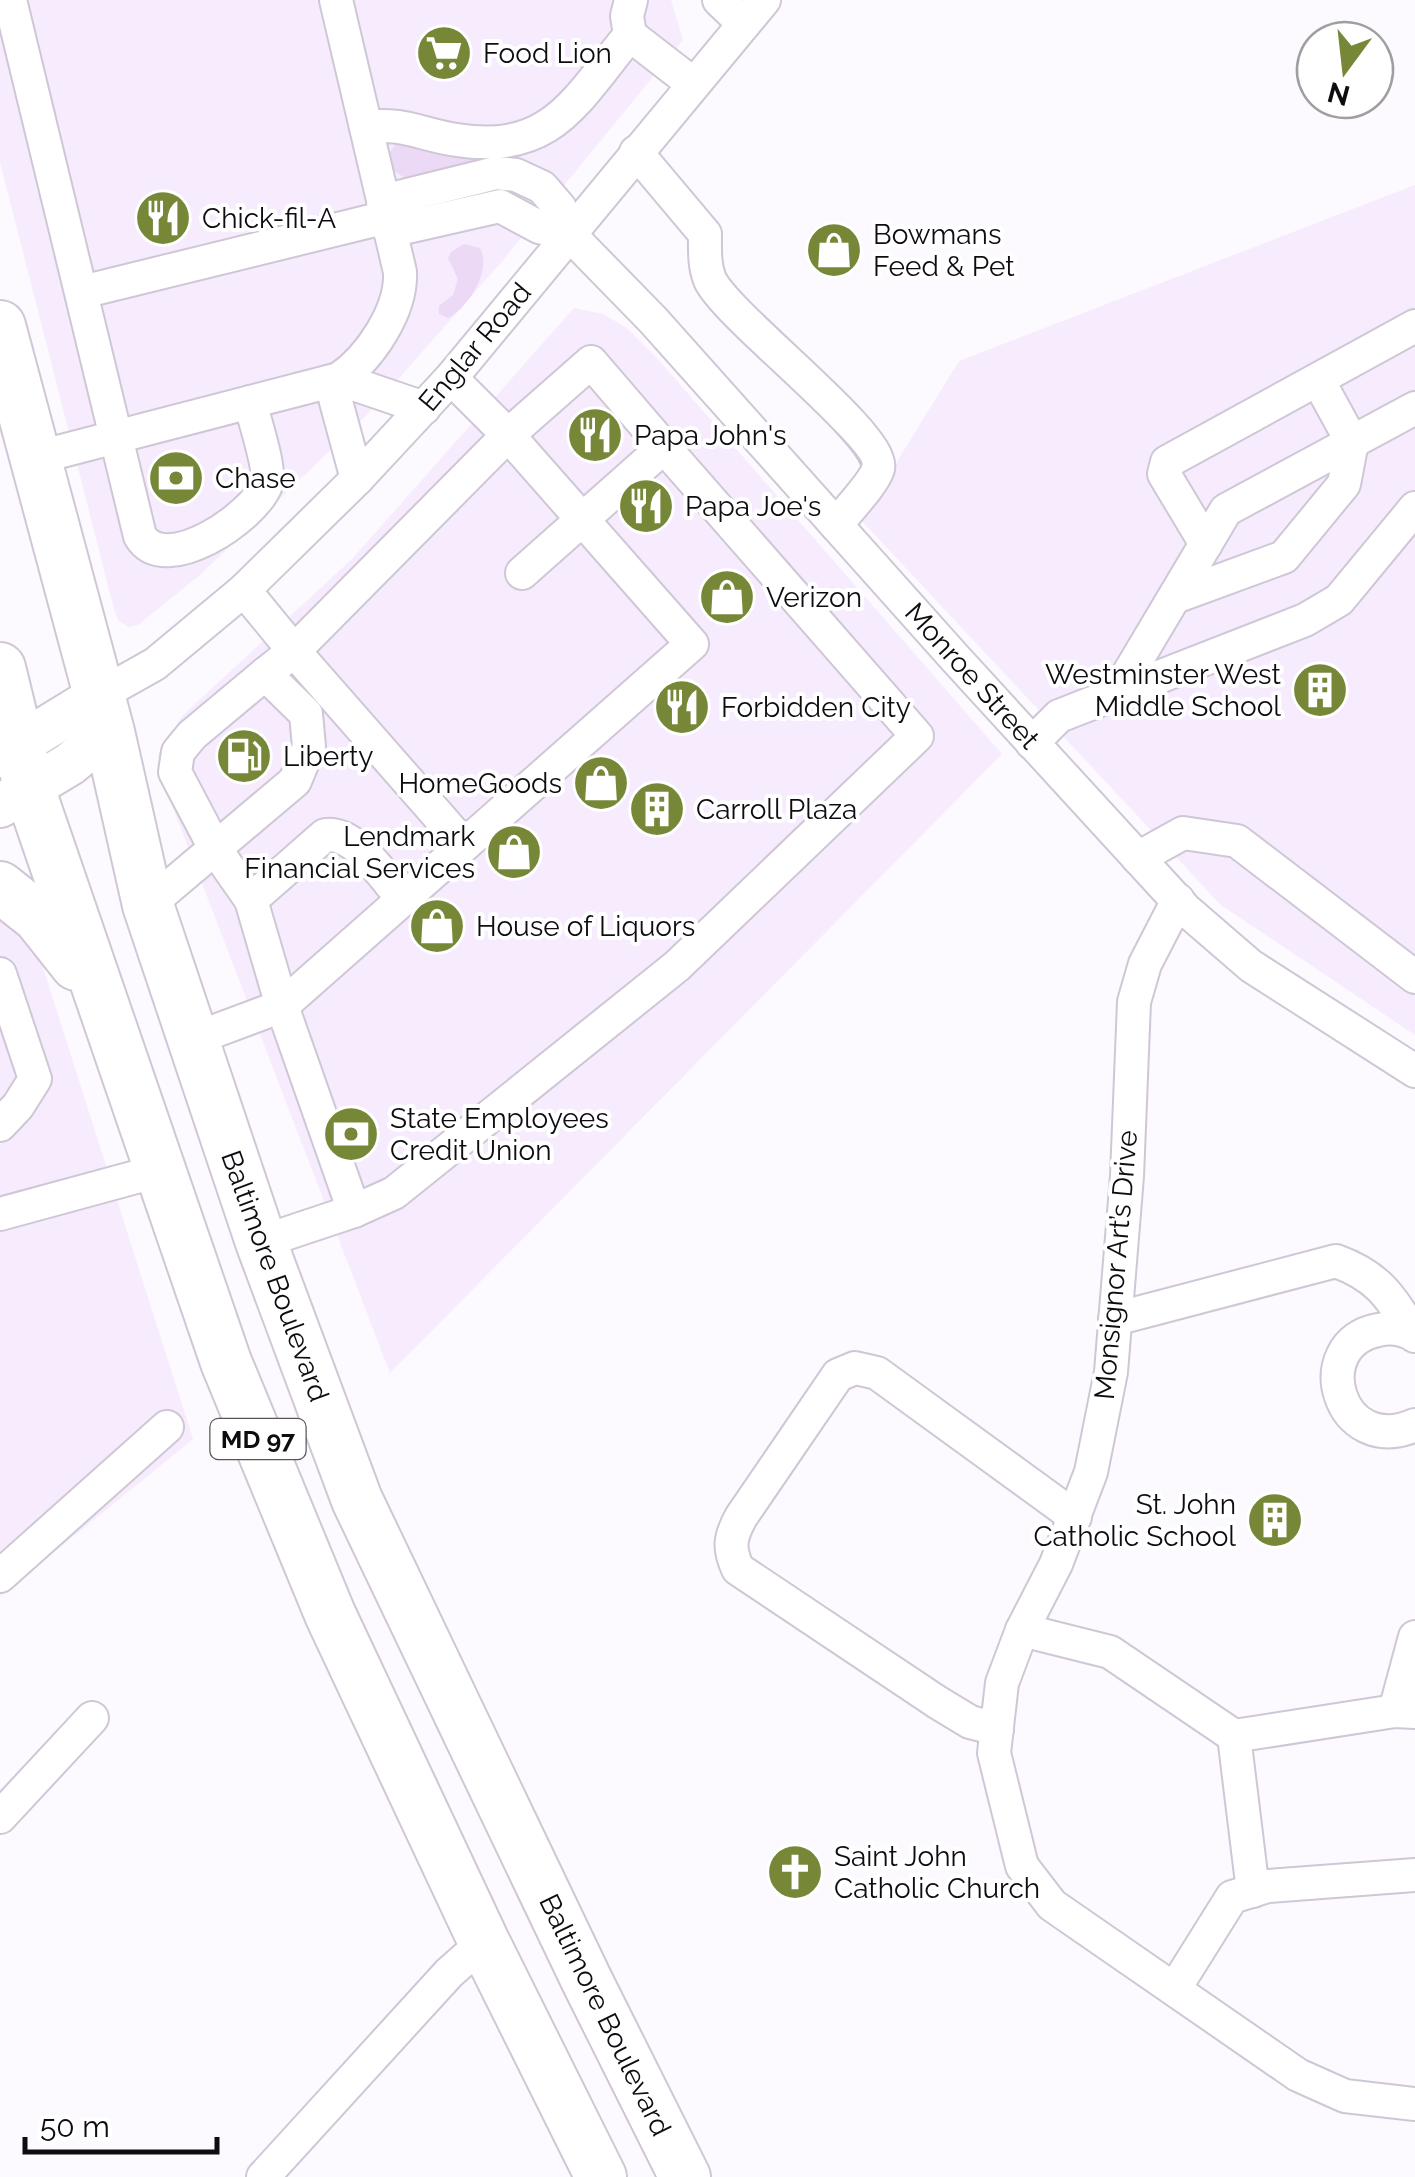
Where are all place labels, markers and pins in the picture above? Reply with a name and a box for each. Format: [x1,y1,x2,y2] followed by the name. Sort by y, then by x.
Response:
[414,23,474,83] supermarket icon: Food Lion
[483,37,612,70] place label: Food Lion
[133,188,193,248] restaurant icon: Chick-fil-A
[202,202,336,235] place label: Chick-fil-A
[873,218,1015,283] place label: Bowmans Feed & Pet
[804,220,864,280] shop icon: Bowmans Feed & Pet
[565,405,625,465] restaurant icon: Papa John's
[634,419,787,452] place label: Papa John's
[146,448,206,508] bank icon: Chase
[215,462,296,495] place label: Chase
[616,476,676,536] restaurant icon: Papa Joe's
[685,490,821,523] place label: Papa Joe's
[697,567,757,627] shop icon: Verizon
[766,581,862,614] place label: Verizon
[1045,658,1282,723] place label: Westminster West Middle School
[1290,660,1350,720] building icon: Westminster West Middle School
[652,677,712,737] restaurant icon: Forbidden City
[721,691,911,724] place label: Forbidden City
[214,726,274,786] fuel station icon: Liberty
[283,740,374,773] place label: Liberty
[571,753,631,813] shop icon: HomeGoods
[398,767,562,800] place label: HomeGoods
[627,779,687,839] building icon: Carroll Plaza
[696,793,857,826] place label: Carroll Plaza
[244,820,475,885] place label: Lendmark Financial Services
[484,822,544,882] shop icon: Lendmark Financial Services
[407,896,467,956] shop icon: House of Liquors
[476,910,695,943] place label: House of Liquors
[390,1102,609,1167] place label: State Employees Credit Union
[321,1104,381,1164] bank icon: State Employees Credit Union
[1033,1488,1236,1553] place label: St. John Catholic School
[1245,1490,1305,1550] building icon: St. John Catholic School
[834,1840,1040,1905] place label: Saint John Catholic Church
[765,1842,825,1902] church icon: Saint John Catholic Church

